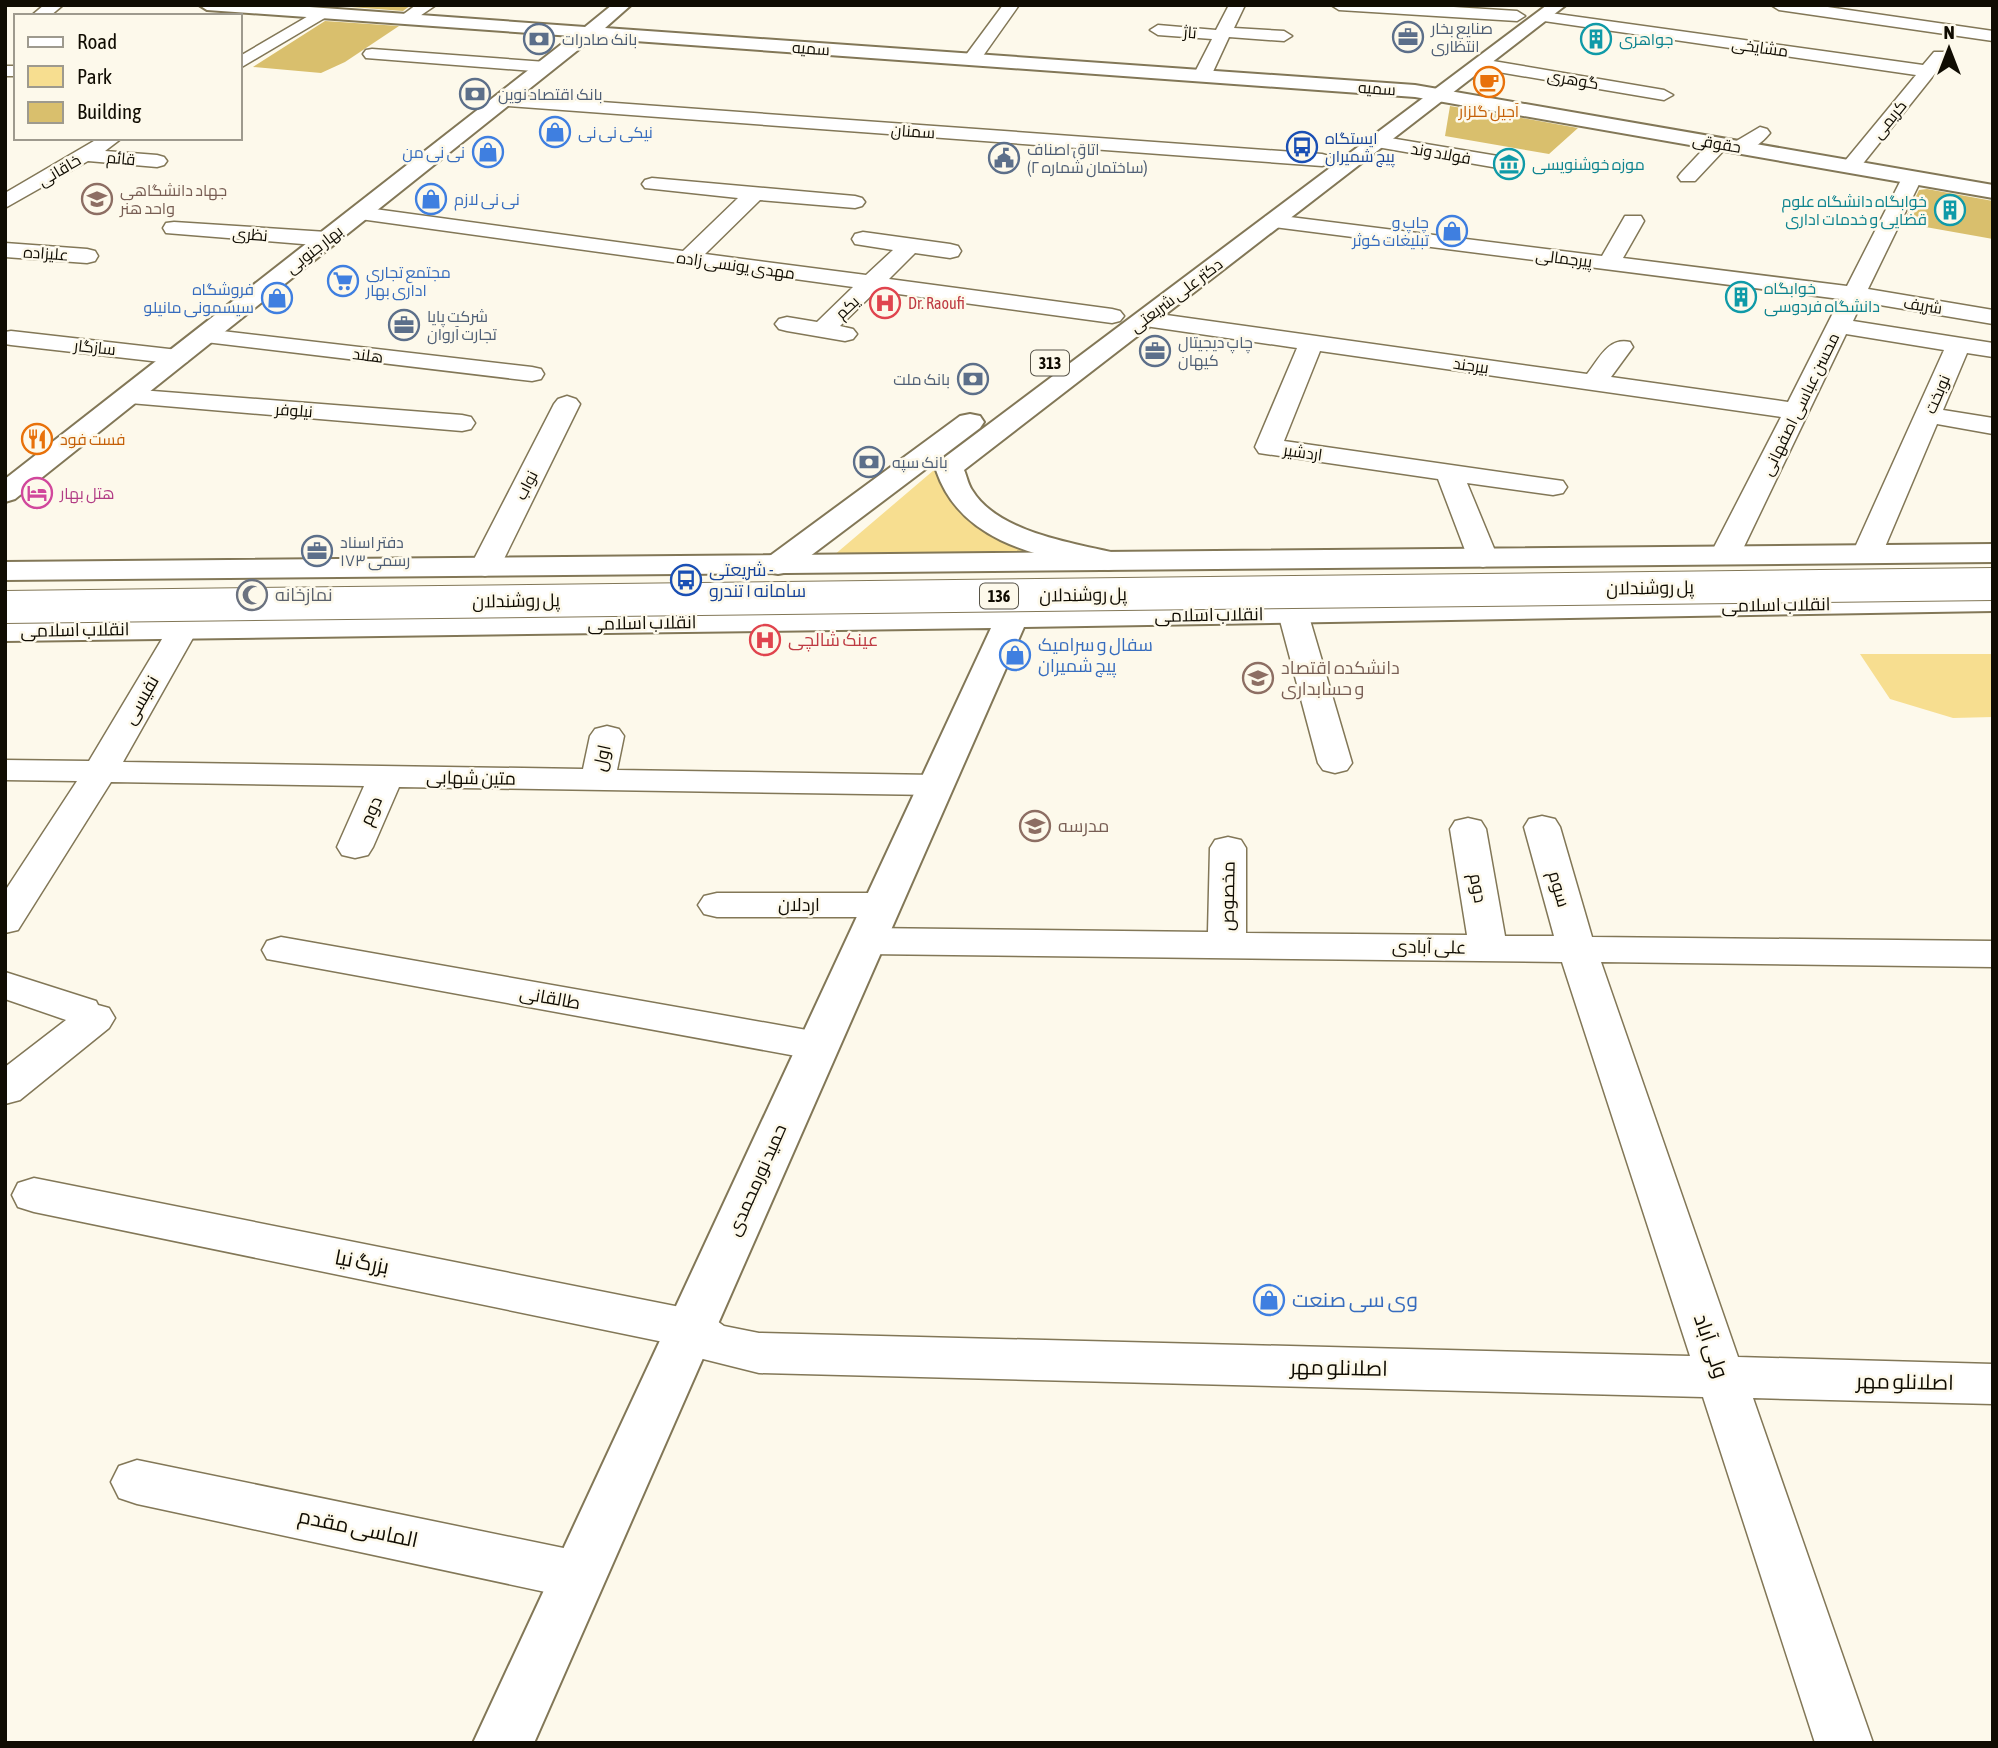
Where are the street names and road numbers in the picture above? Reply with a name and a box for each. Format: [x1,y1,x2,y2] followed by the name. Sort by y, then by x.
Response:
[1182,22,1198,42] street label: تاژ
[1730,34,1789,62] street label: مشایخی
[791,38,831,59] street label: سمیه
[1546,66,1600,94] street label: گوهری
[1357,78,1397,99] street label: سمیه
[1868,96,1911,143] street label: کریمی
[890,120,936,144] street label: سمنان
[1691,130,1743,158] street label: حقوقی
[1409,139,1472,168] street label: فولاد وند
[105,148,136,171] street label: قائم
[34,150,85,191] street label: خاقانی
[282,221,347,278] street label: بهار جنوبی
[232,224,268,246] street label: نظری
[23,242,69,265] street label: علیزاده
[1534,246,1594,273] street label: پیرجمالی
[675,248,796,284] street label: مهدی یونسی زاده
[1126,254,1227,337] street label: دکتر علی شریعتی
[832,291,865,324] street label: یکم
[1902,293,1944,318] street label: شریف
[1758,330,1844,479] street label: محسن عباسی اصفهانی
[72,336,117,359] street label: سازگار
[352,344,384,366] street label: هلند
[1031,350,1069,376] road number: 313
[1452,354,1490,377] street label: بیرجند
[1921,372,1954,417] street label: نوبخت
[274,400,313,421] street label: نیلوفر
[1281,440,1324,465] street label: اردشیر
[511,467,542,503] street label: نواب
[1606,576,1694,601] street label: پل روشندلان
[980,583,1018,608] road number: 136
[1039,583,1127,608] street label: پل روشندلان
[472,589,560,614] street label: پل روشندلان
[1721,593,1831,617] street label: انقلاب اسلامی
[1154,603,1264,627] street label: انقلاب اسلامی
[587,611,697,635] street label: انقلاب اسلامی
[20,618,130,642] street label: انقلاب اسلامی
[118,672,164,728] street label: نفیسی
[588,743,616,773] street label: اول
[426,766,516,790] street label: متین شهابی
[355,793,388,829] street label: دوم
[1216,861,1240,931] street label: مخصوص
[1542,868,1575,910] street label: سوم
[1464,871,1491,905] street label: دوم
[778,894,820,916] street label: اردلان
[1392,935,1466,959] street label: علی آبادی
[518,982,582,1014] street label: طالقانی
[723,1121,791,1239] street label: حمید نورمحمدی
[333,1244,391,1279] street label: بزرگ نیا
[1688,1310,1734,1382] street label: ولی آباد
[1289,1354,1388,1382] street label: اصلانلو مهر
[1855,1368,1954,1396] street label: اصلانلو مهر
[295,1503,420,1554] street label: الماسی مقدم

